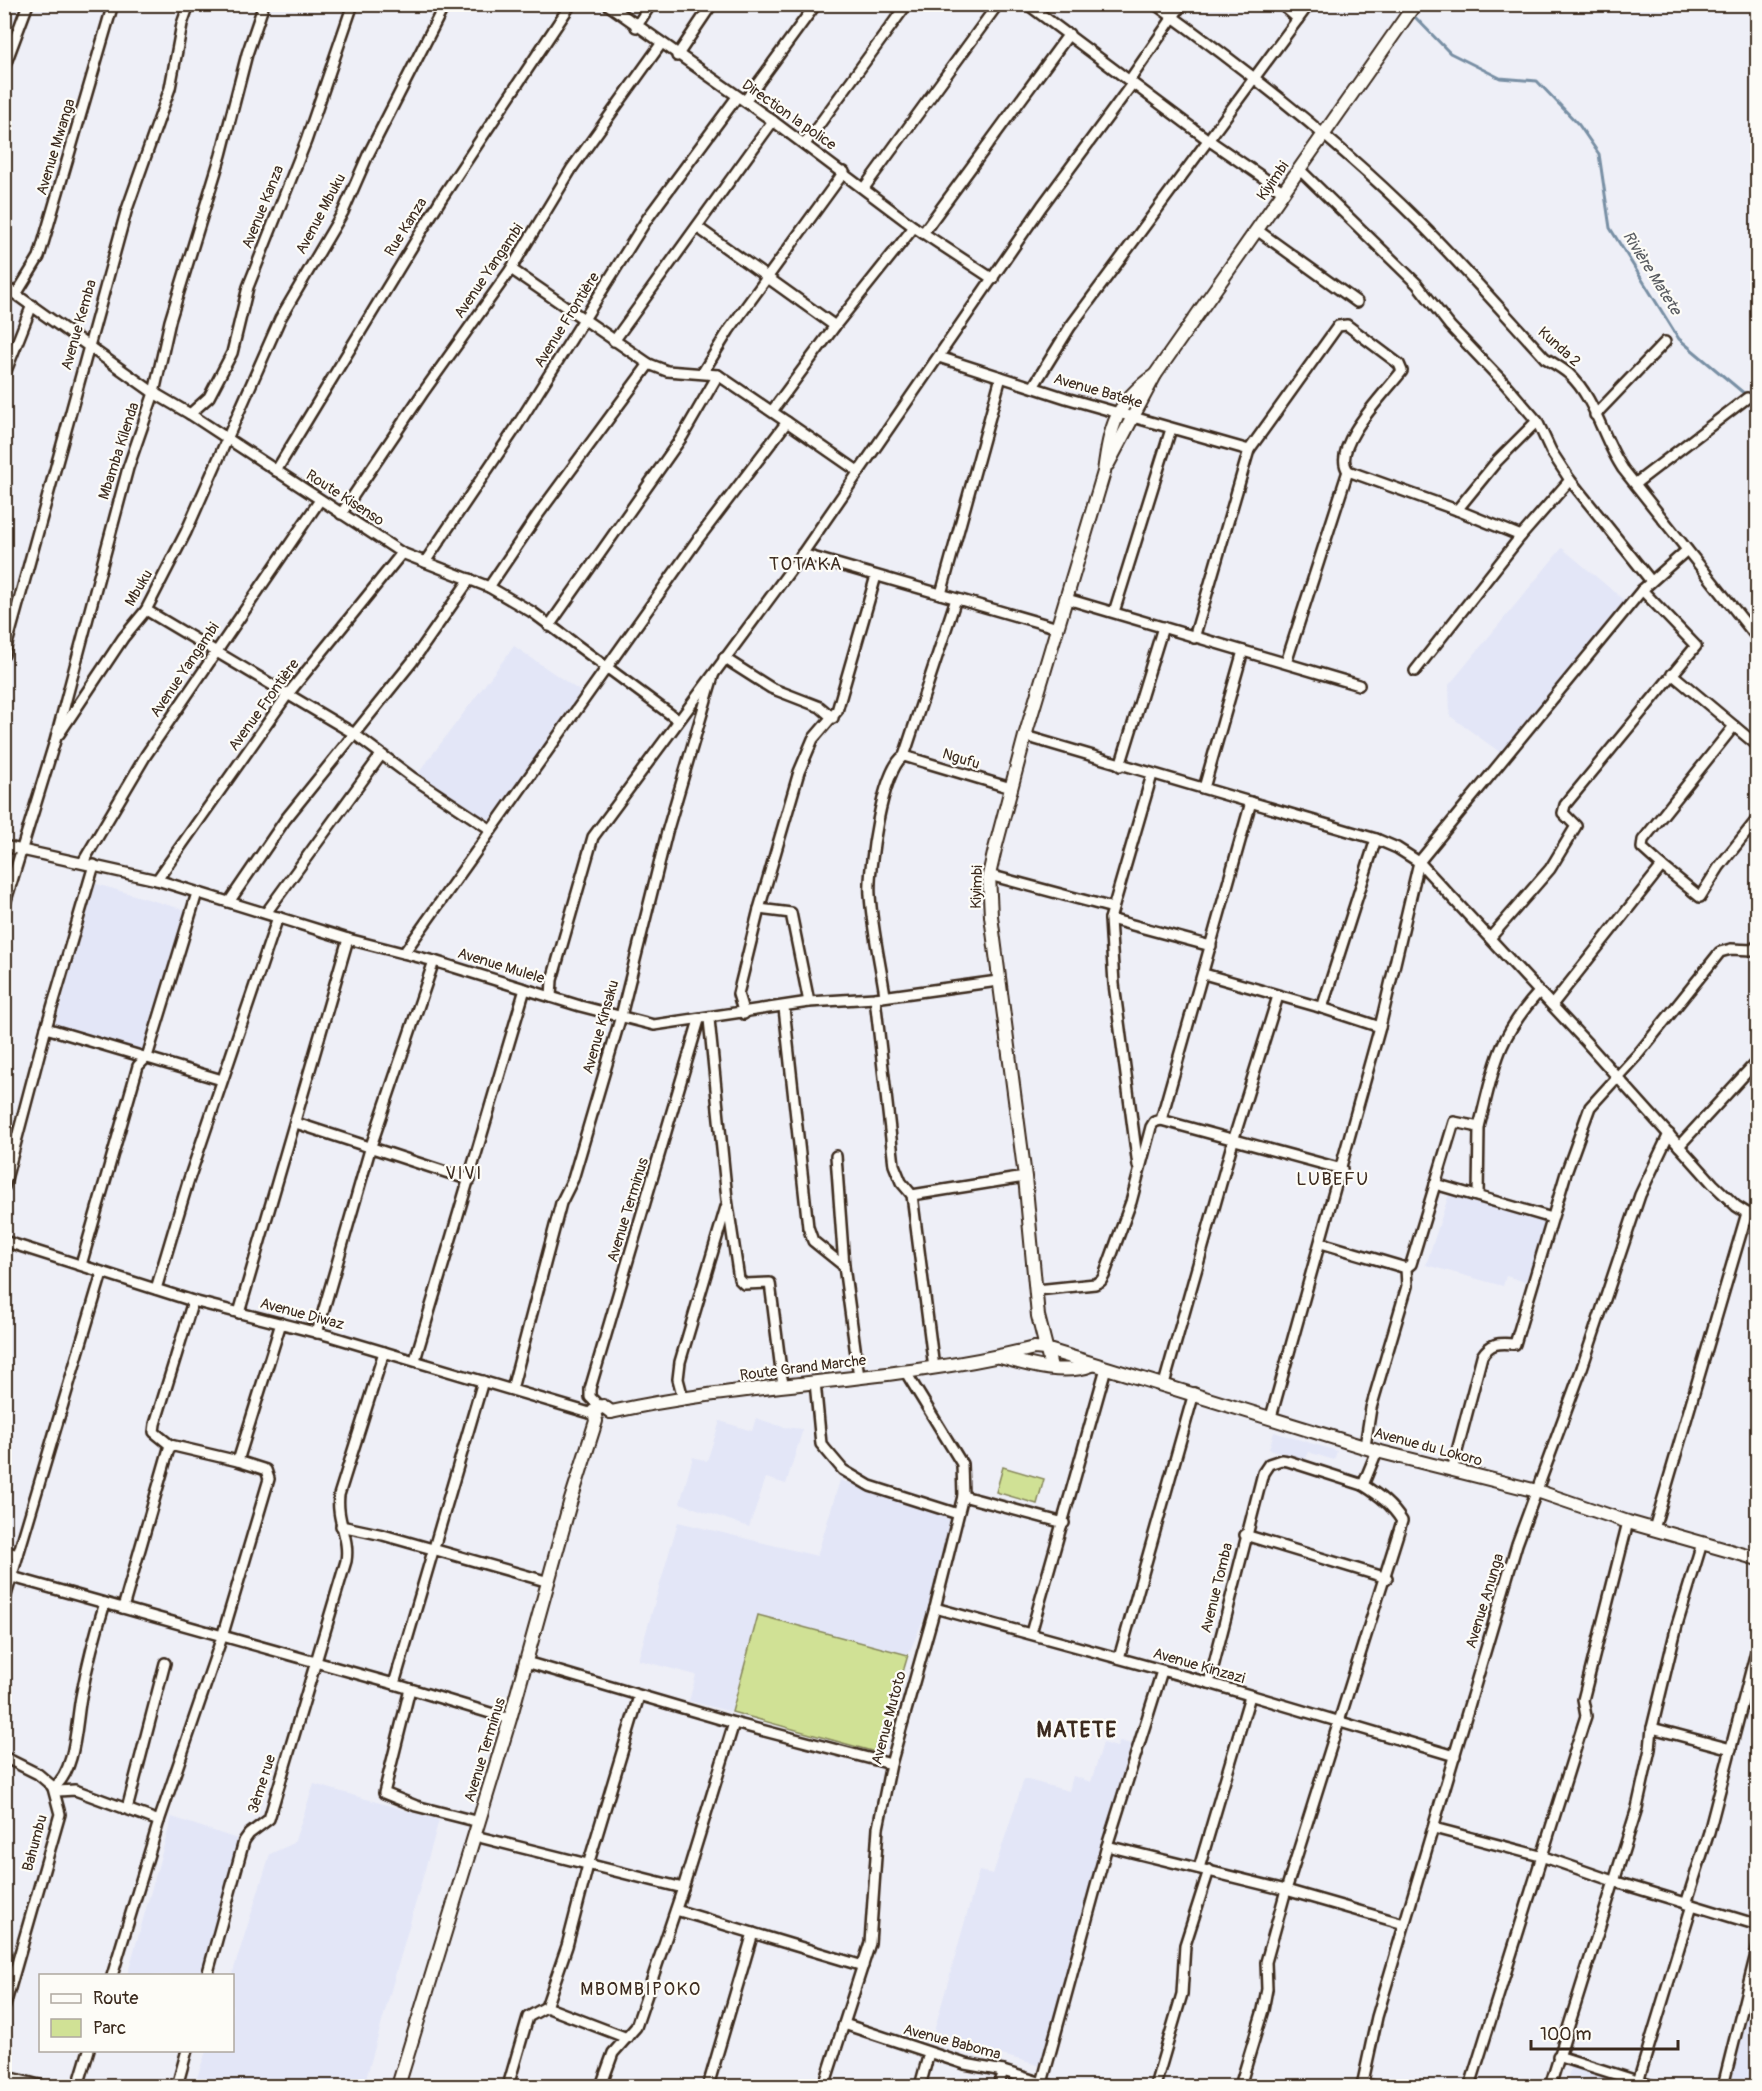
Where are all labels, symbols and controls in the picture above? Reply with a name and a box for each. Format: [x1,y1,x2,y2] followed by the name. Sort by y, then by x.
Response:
[738,75,840,155] street label: Direction la police
[32,96,80,198] street label: Avenue Mwanga
[1253,157,1294,204] street label: Kiyimbi
[238,163,288,251] street label: Avenue Kanza
[292,170,350,258] street label: Avenue Mbuku
[381,194,431,260] street label: Rue Kanza
[450,220,528,322] street label: Avenue Yangambi
[1618,227,1687,320] water label: Rivière Matete
[530,268,604,371] street label: Avenue Frontière
[57,278,101,372] street label: Avenue Kemba
[1534,323,1584,371] street label: Kunda 2
[1051,369,1145,413] street label: Avenue Bateke
[94,400,144,502] street label: Mbamba Kilenda
[302,466,388,530] street label: Route Kisenso
[769,553,843,576] district label: TOTAKA
[121,566,157,610] street label: Mbuku
[146,619,224,721] street label: Avenue Yangambi
[224,655,304,755] street label: Avenue Frontière
[940,744,982,774] street label: Ngufu
[967,864,987,909] street label: Kiyimbi
[455,944,547,988] street label: Avenue Mulele
[579,978,623,1076] street label: Avenue Kinsaku
[603,1155,653,1264] street label: Avenue Terminus
[445,1162,483,1185] district label: VIVI
[1296,1168,1370,1191] district label: LUBEFU
[258,1294,346,1334] street label: Avenue Diwaz
[739,1351,868,1385] street label: Route Grand Marche
[1372,1423,1484,1471] street label: Avenue du Lokoro
[1197,1541,1237,1635] street label: Avenue Tomba
[1462,1551,1508,1651] street label: Avenue Anunga
[1151,1644,1247,1688] street label: Avenue Kinzazi
[867,1669,911,1767] street label: Avenue Mutoto
[460,1695,510,1804] street label: Avenue Terminus
[1036,1717,1118,1744] district label: MATETE
[244,1752,281,1816] street label: 3ème rue
[18,1813,52,1873] street label: Bahumbu
[39,1974,234,2052] legend
[580,1978,702,2001] district label: MBOMBIPOKO
[93,1987,138,2010] text: Route
[1531,2013,1678,2051] scale bar
[93,2017,126,2040] text: Parc
[901,2020,1003,2064] street label: Avenue Baboma
[1540,2023,1592,2046] text: 100 m

